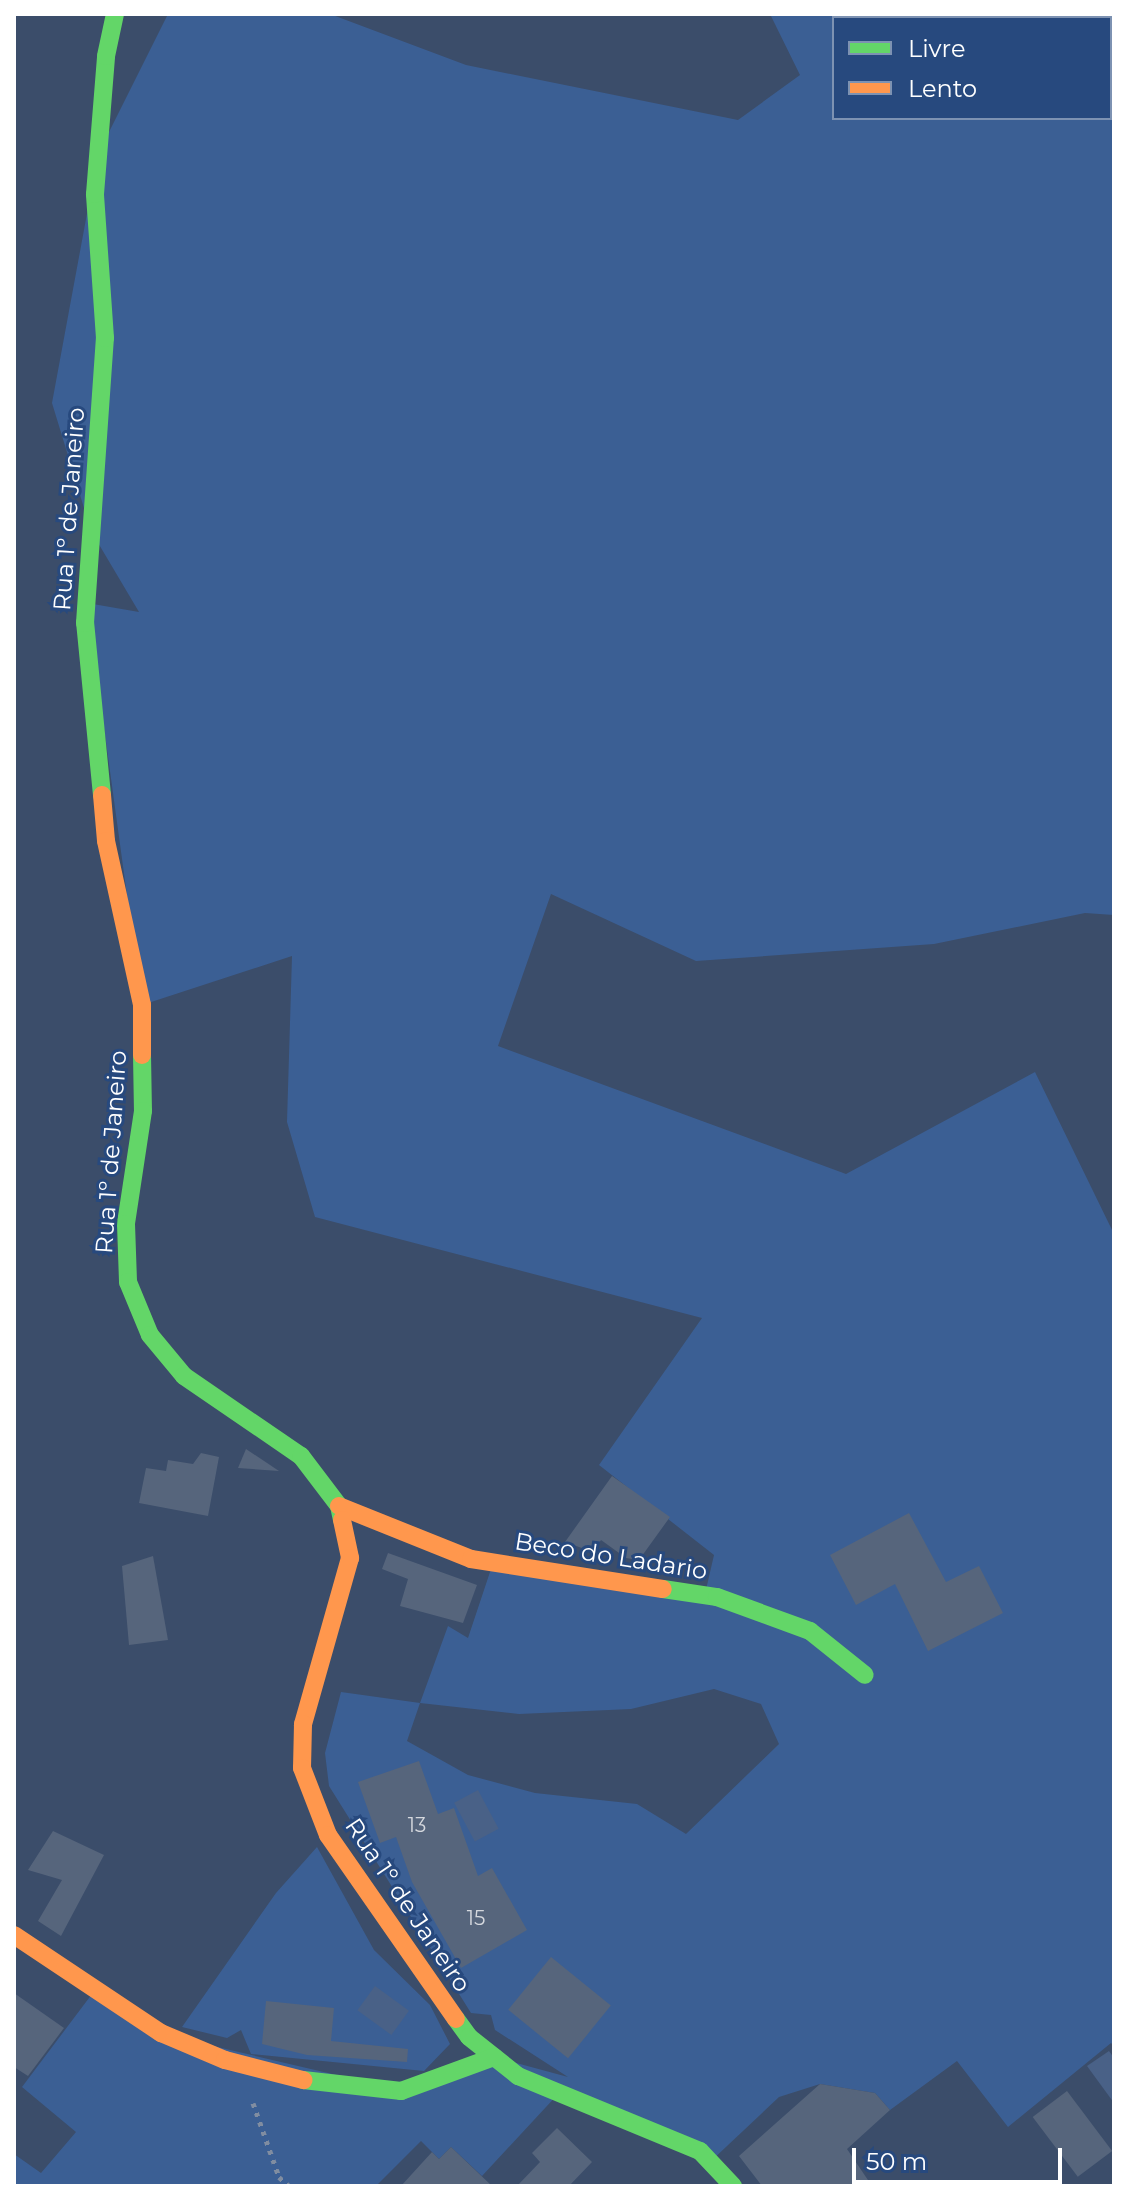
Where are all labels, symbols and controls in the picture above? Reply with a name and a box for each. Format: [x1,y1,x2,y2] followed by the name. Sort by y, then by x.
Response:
[832,16,1112,120] legend
[908,34,965,63] text: Livre
[908,74,977,103] text: Lento
[48,406,90,612] street label: Rua 1º de Janeiro
[90,1049,132,1255] street label: Rua 1º de Janeiro
[513,1527,709,1585] street label: Beco do Ladario
[339,1813,477,1997] street label: Rua 1º de Janeiro
[408,1813,426,1837] house number: 13
[467,1906,485,1930] house number: 15
[856,2132,1066,2182] scale bar
[866,2147,927,2176] text: 50 m

